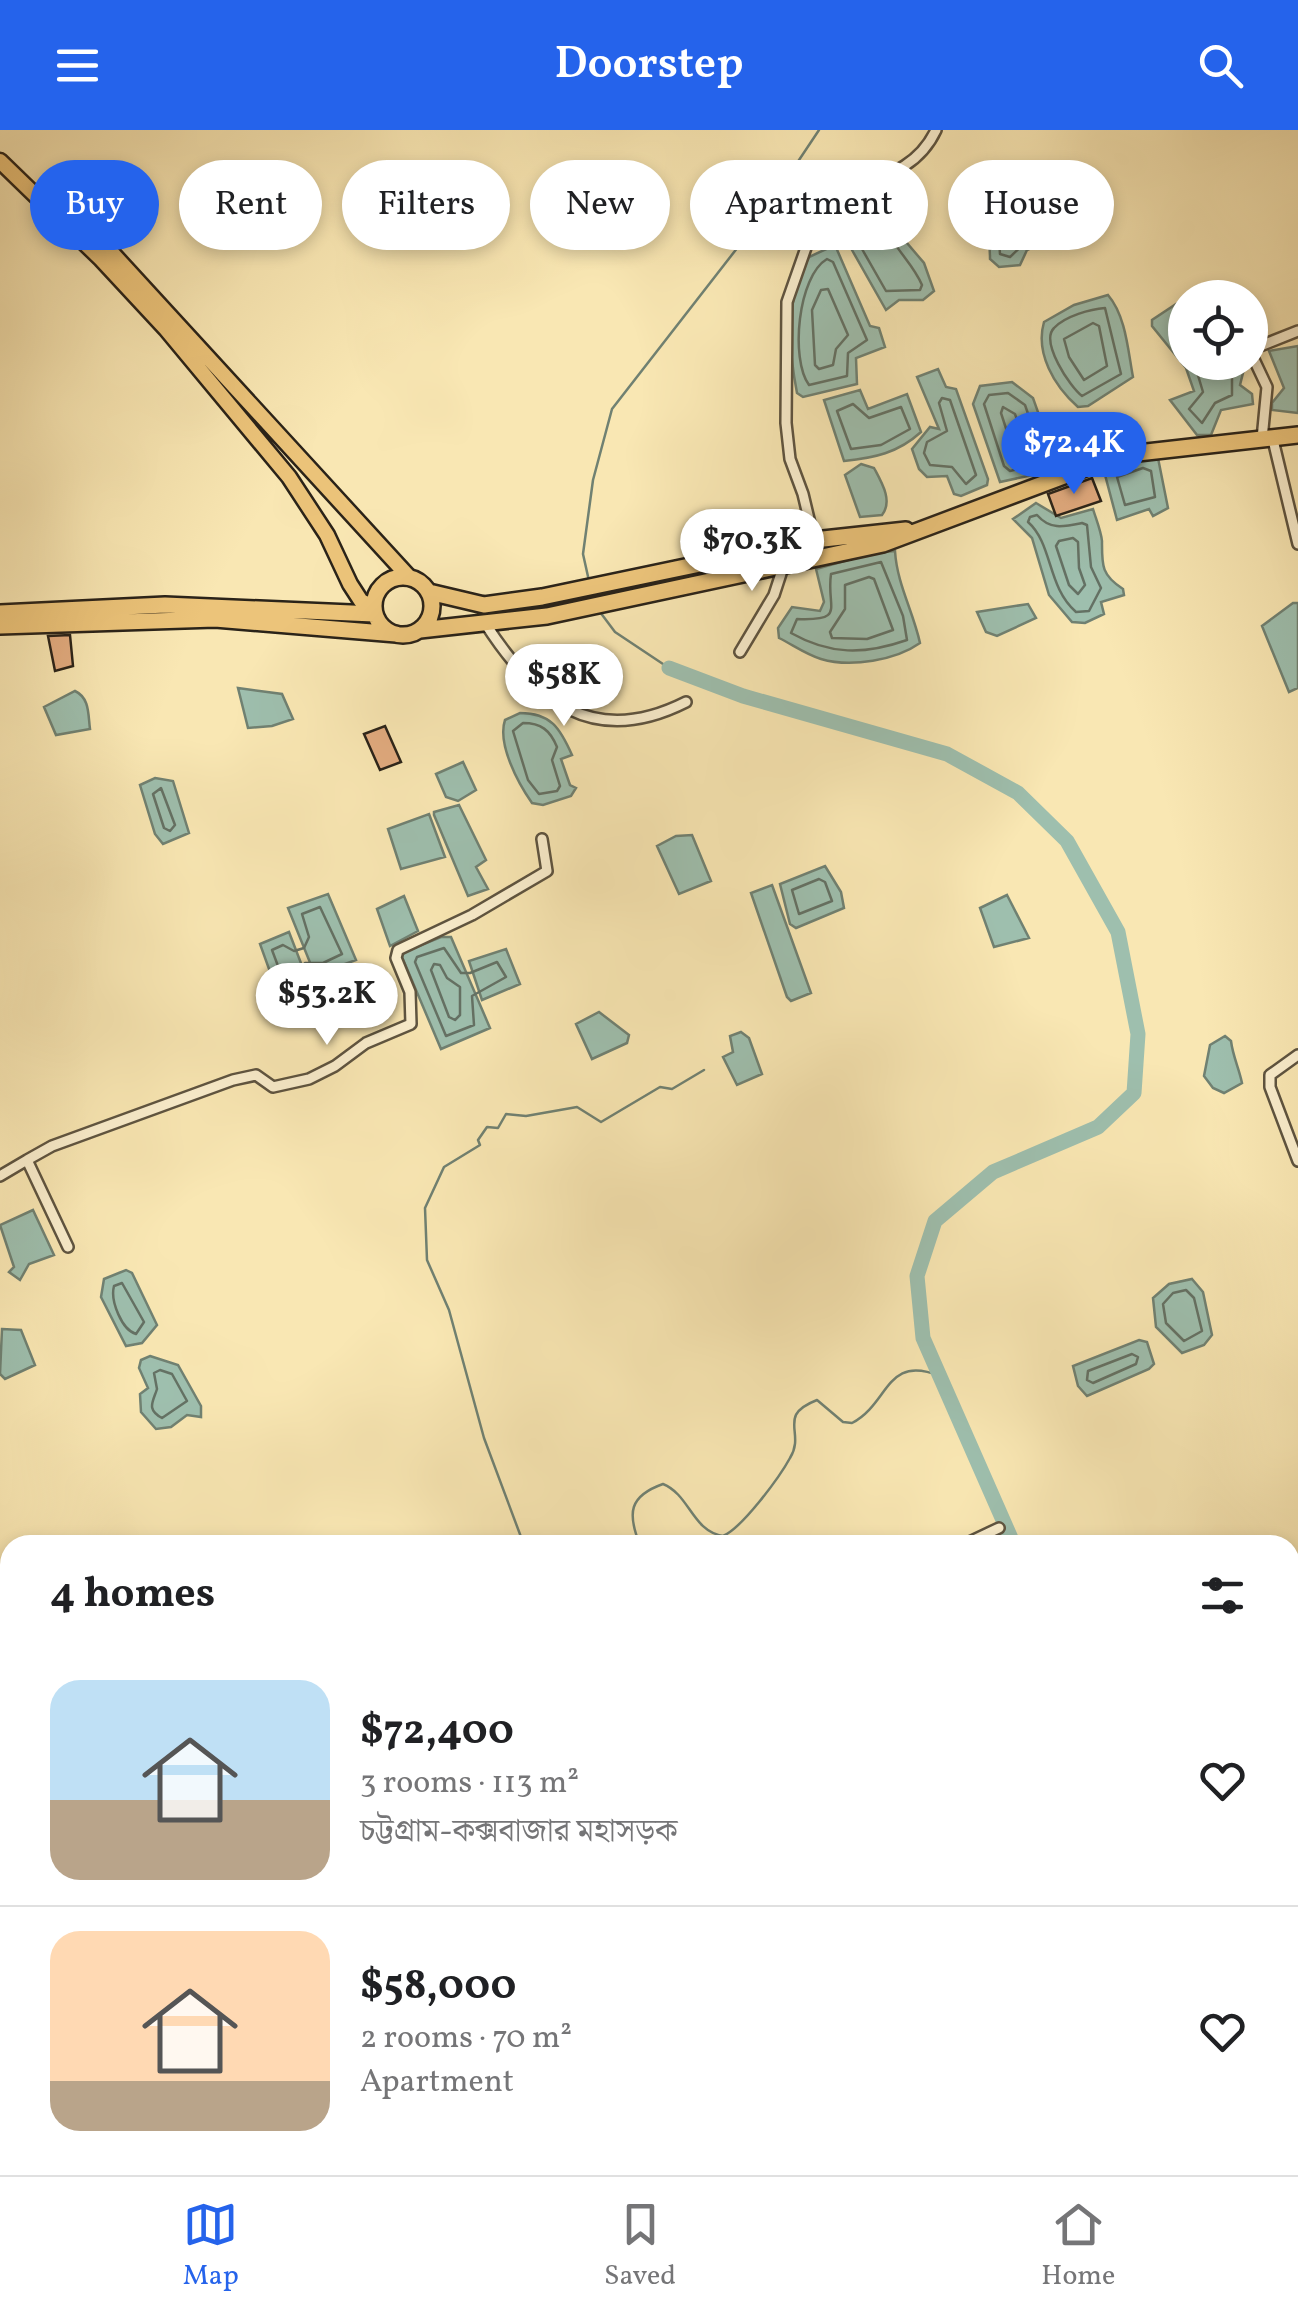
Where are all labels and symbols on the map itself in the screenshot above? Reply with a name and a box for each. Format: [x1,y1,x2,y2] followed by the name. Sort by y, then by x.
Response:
[993,412,1155,497] pin: $72.4K
[671,509,833,594] pin: $70.3K
[505,644,623,729] pin: $58K
[246,963,408,1048] pin: $53.2K

